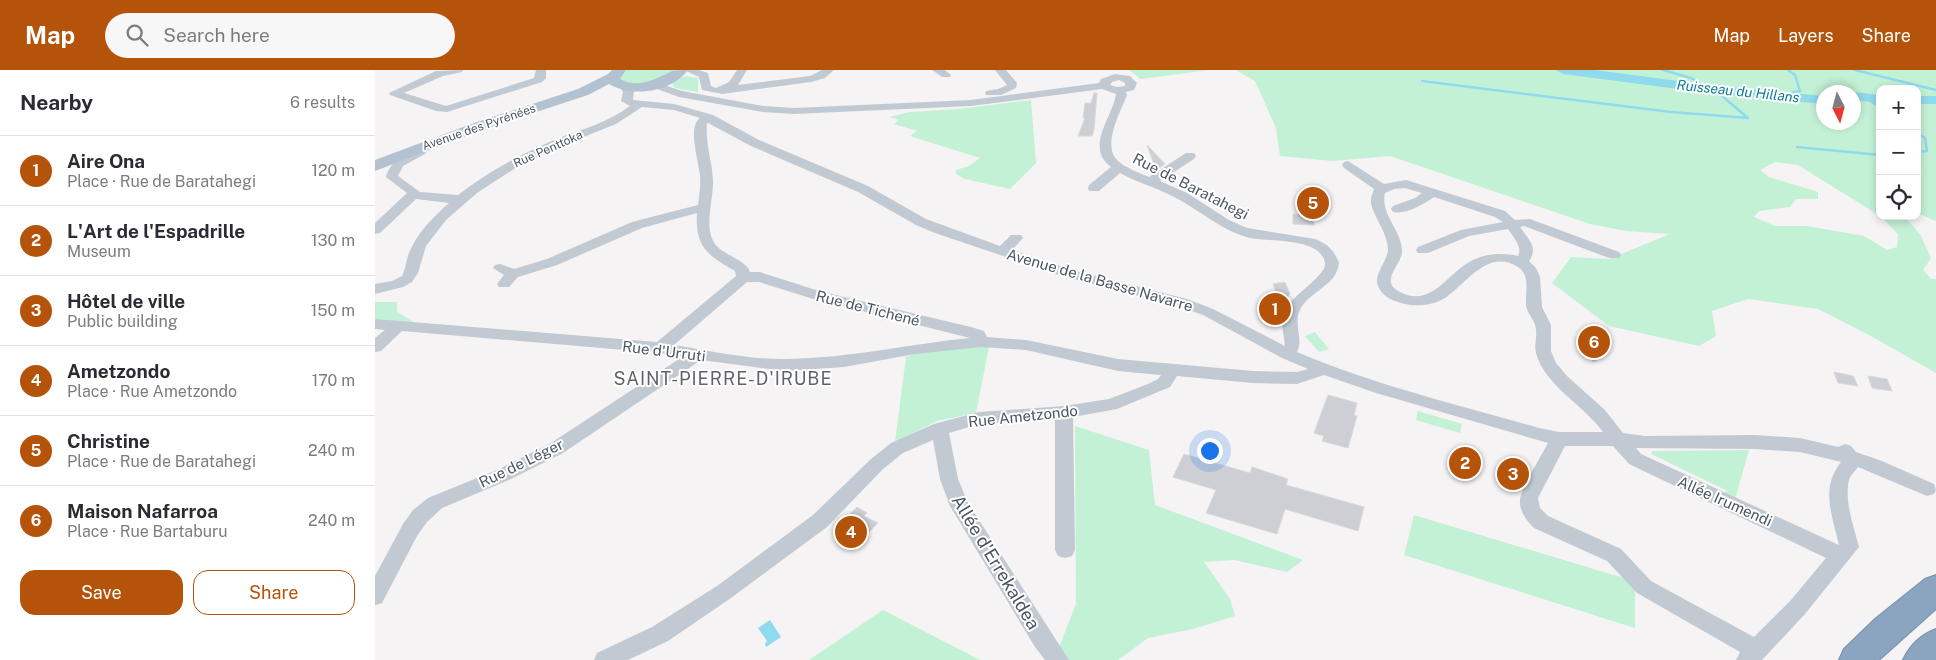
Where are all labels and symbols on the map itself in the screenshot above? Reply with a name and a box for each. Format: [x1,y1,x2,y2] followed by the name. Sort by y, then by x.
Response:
[1676,77,1800,105] water label: Ruisseau du Hillans
[1816,85,1861,130] north arrow
[420,101,538,153] street label: Avenue des Pyrénées
[511,128,585,170] street label: Rue Penttoka
[1130,149,1252,223] street label: Rue de Baratahegi
[1297,184,1329,222] pin: 5
[1005,245,1195,315] street label: Avenue de la Basse Navarre
[814,287,922,329] street label: Rue de Tichené
[1259,290,1291,328] pin: 1
[1578,323,1610,361] pin: 6
[621,337,707,365] street label: Rue d'Urruti
[613,368,833,389] district label: SAINT-PIERRE-D'IRUBE
[967,402,1079,430] street label: Rue Ametzondo
[476,435,566,491] street label: Rue de Léger
[1197,438,1223,464] your location
[1449,444,1481,482] pin: 2
[1497,455,1529,493] pin: 3
[1675,473,1775,529] street label: Allée Irumendi
[948,491,1044,633] street label: Allée d'Errekaldea
[835,513,867,551] pin: 4

